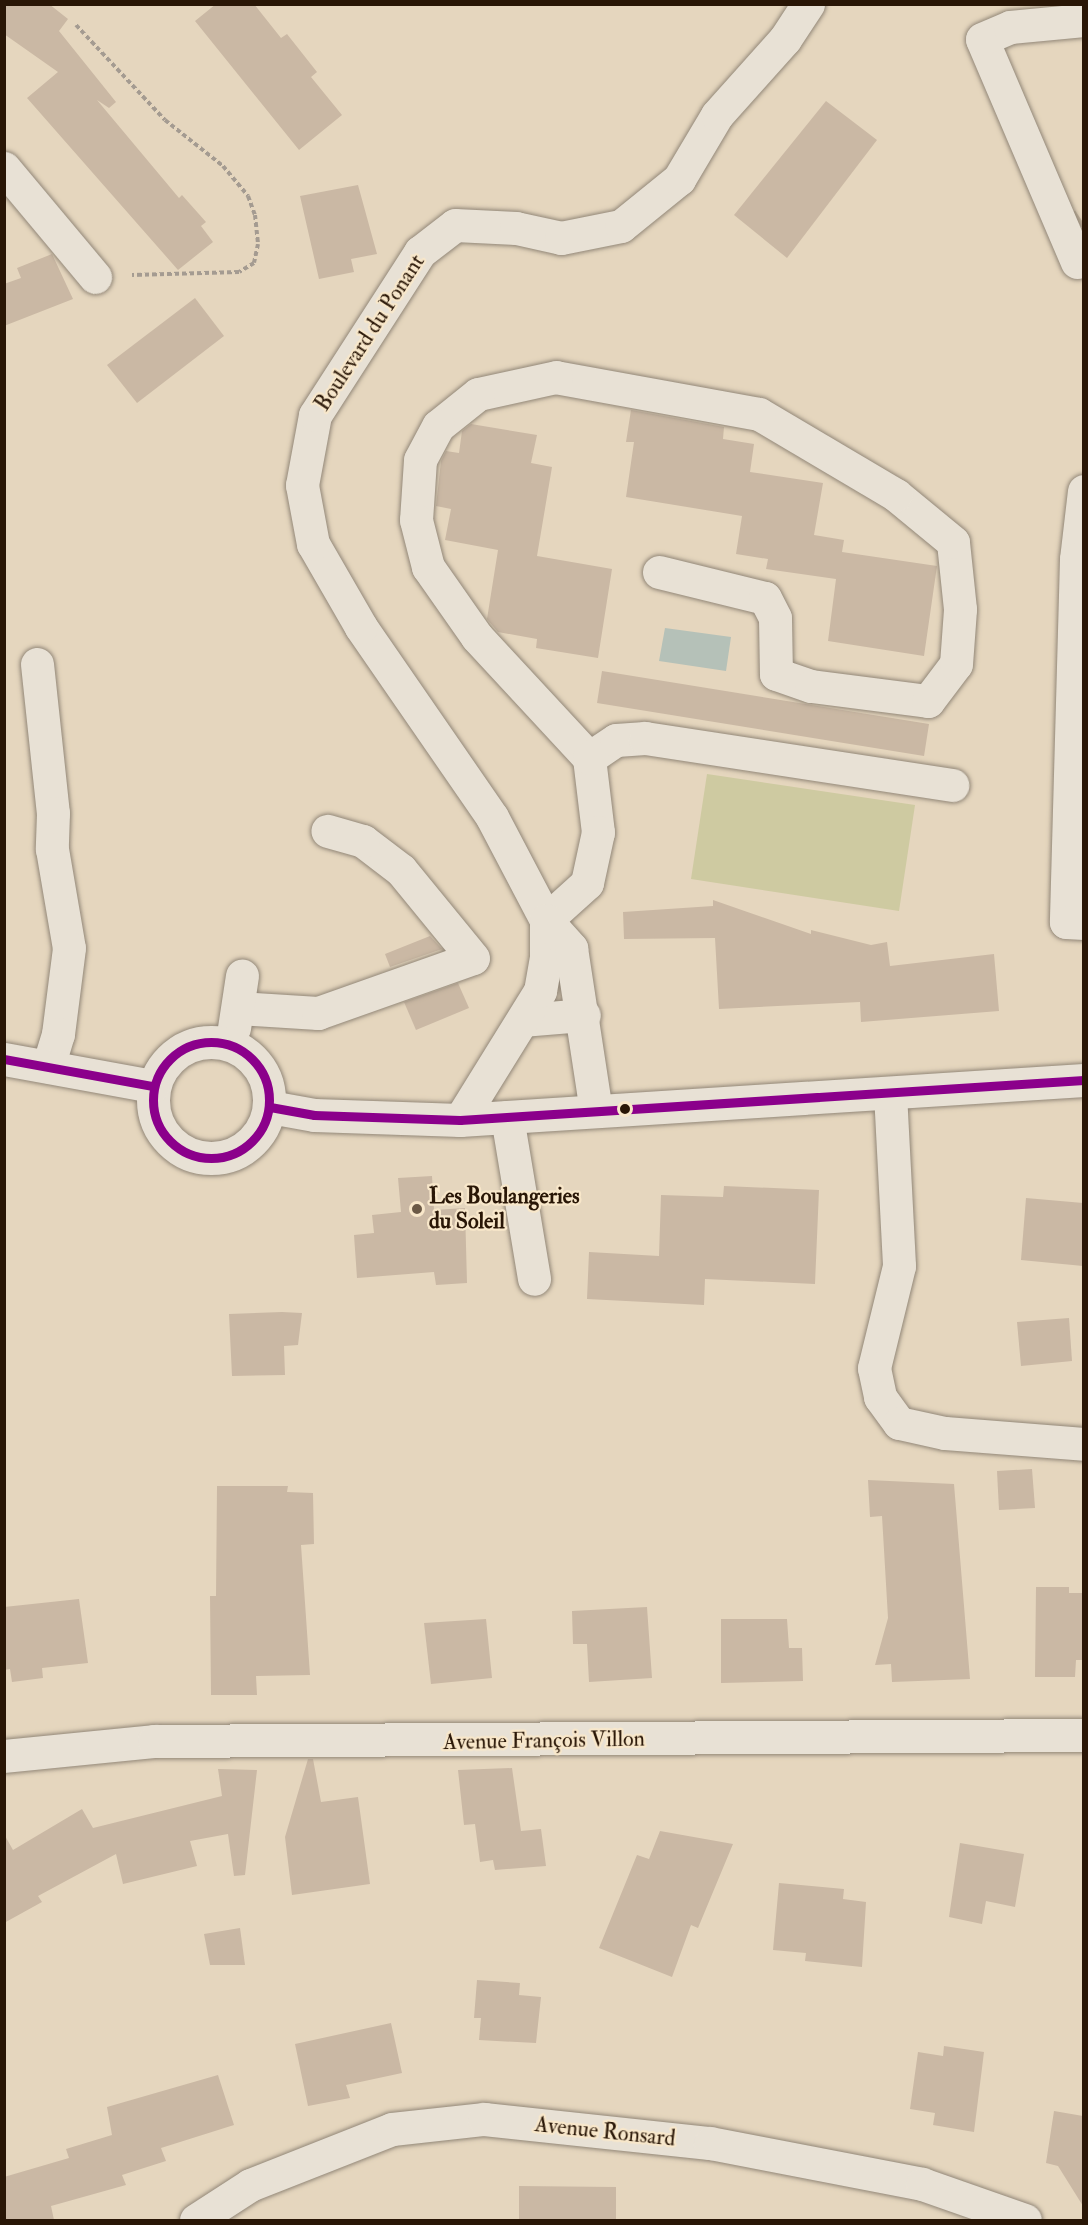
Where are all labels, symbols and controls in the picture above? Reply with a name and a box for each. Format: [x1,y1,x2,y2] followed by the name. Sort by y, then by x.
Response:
[310,250,430,416] street label: Boulevard du Ponant
[619,1103,631,1115] unlabelled marker
[429,1183,579,1234] place label: Les Boulangeries du Soleil
[410,1202,424,1216] marker: Les Boulangeries du Soleil
[443,1726,645,1756] street label: Avenue François Villon
[533,2111,677,2153] street label: Avenue Ronsard

